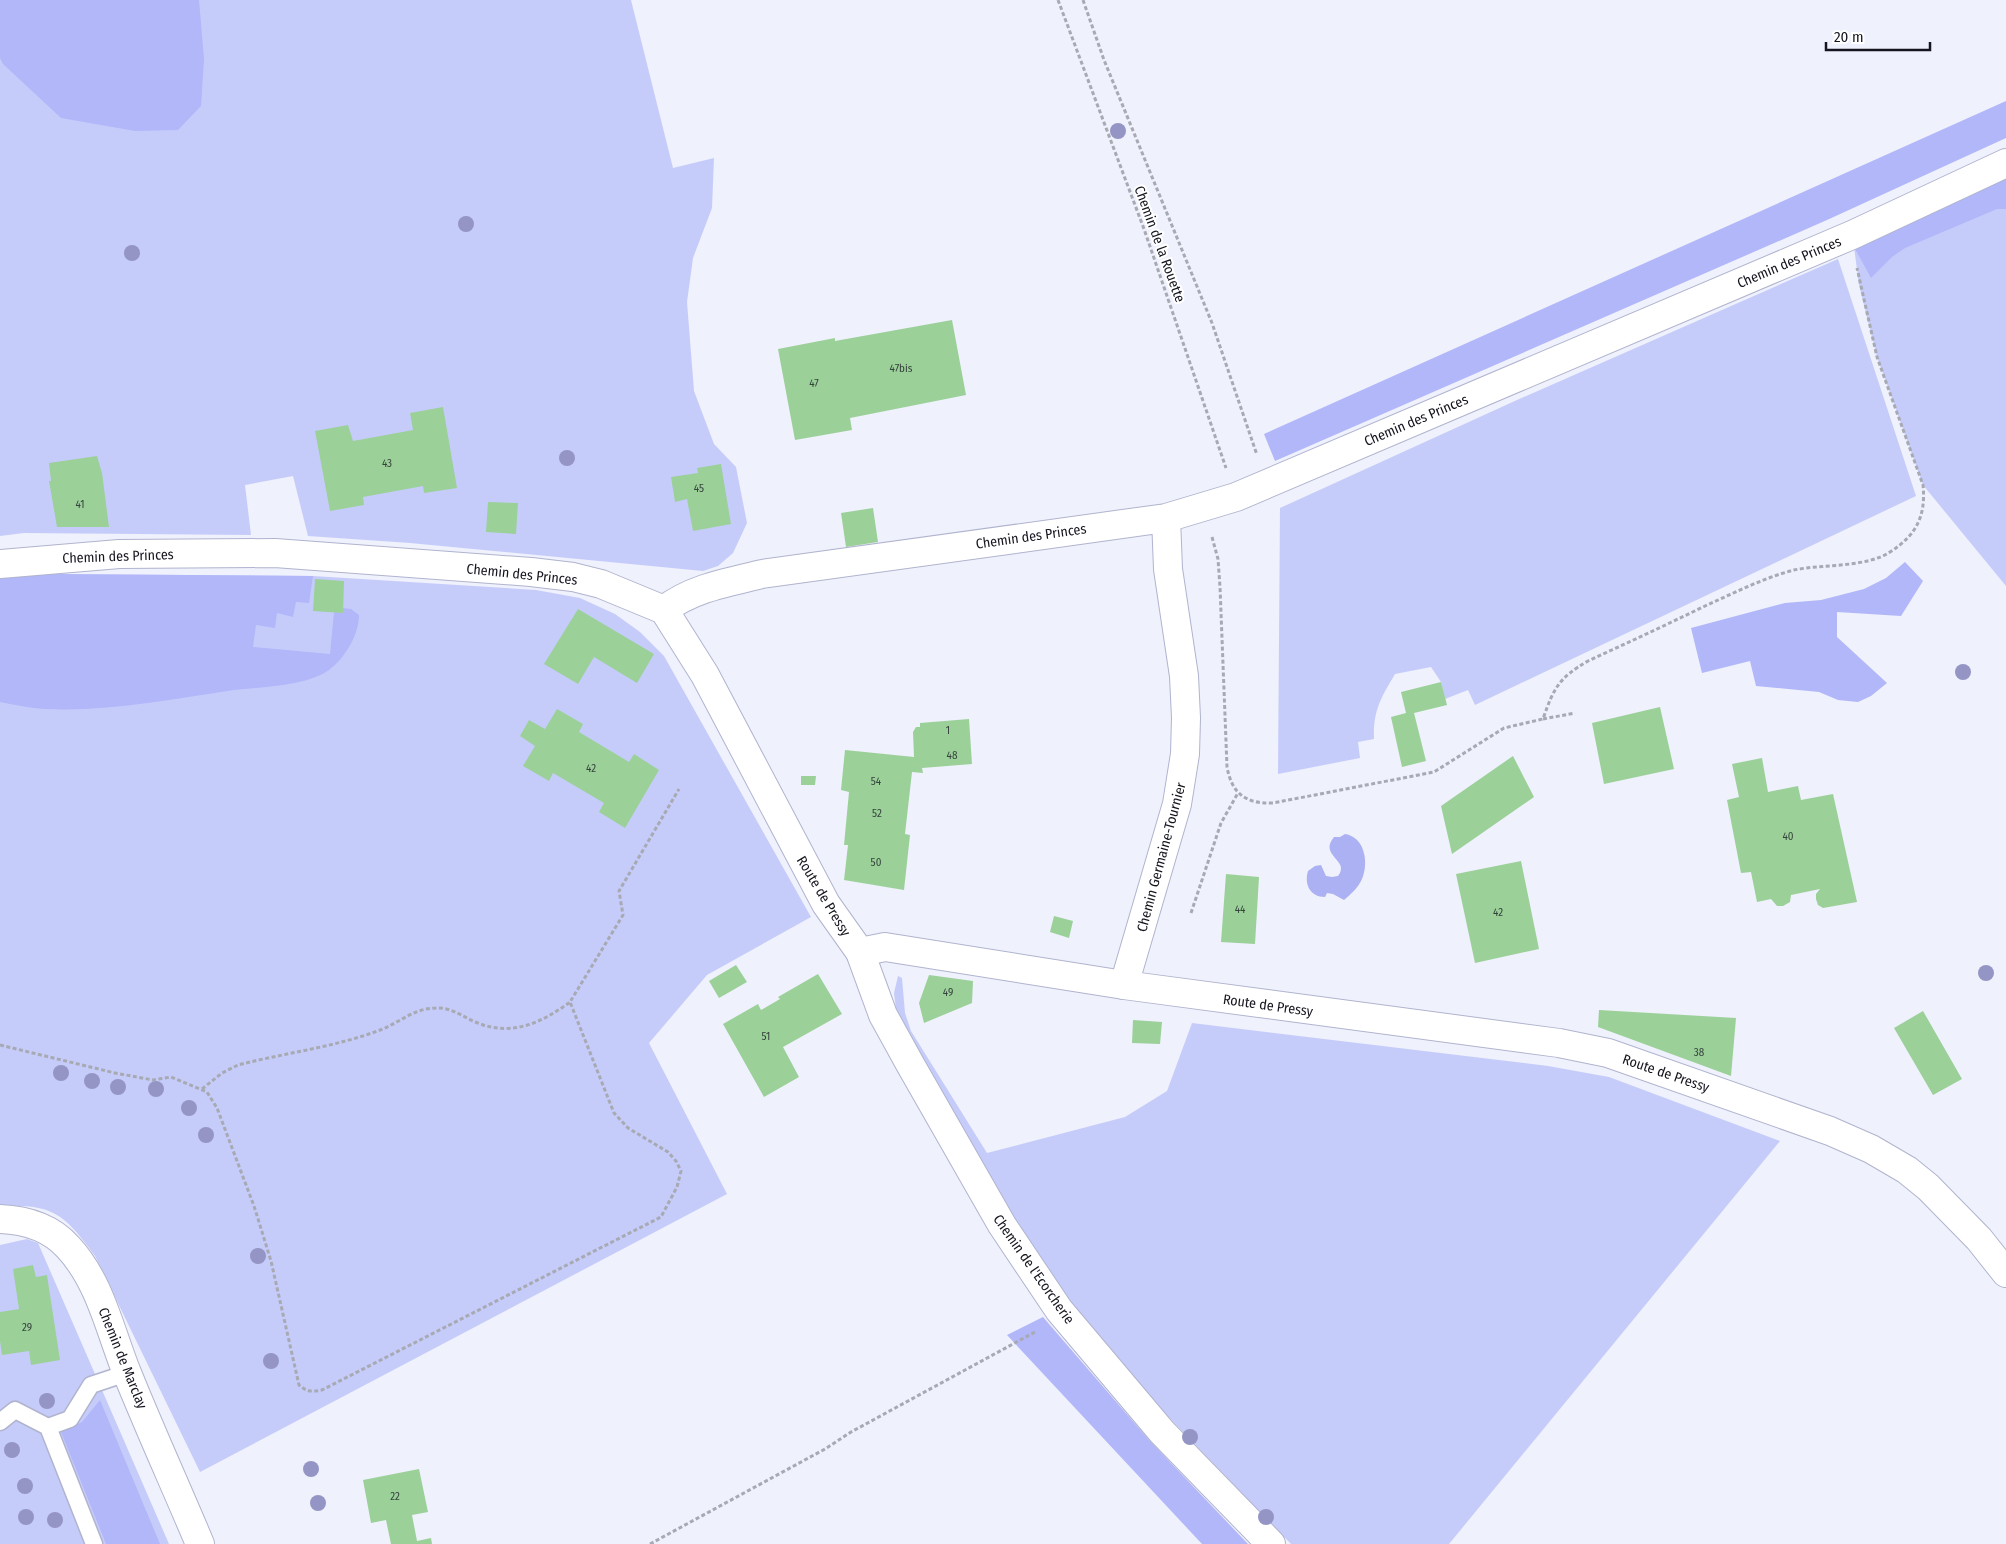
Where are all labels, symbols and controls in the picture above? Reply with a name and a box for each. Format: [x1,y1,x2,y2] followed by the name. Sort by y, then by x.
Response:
[1826,20,1930,52] scale bar
[1834,28,1864,46] text: 20 m
[1131,184,1189,305] street label: Chemin de la Rouette
[1735,233,1844,292] street label: Chemin des Princes
[890,362,913,375] house number: 47bis
[809,377,819,390] house number: 47
[1362,391,1471,450] street label: Chemin des Princes
[382,457,392,470] house number: 43
[694,482,704,495] house number: 45
[75,498,85,511] house number: 41
[975,520,1087,553] street label: Chemin des Princes
[62,546,174,567] street label: Chemin des Princes
[466,560,578,589] street label: Chemin des Princes
[946,724,950,737] house number: 1
[947,749,958,762] house number: 48
[586,762,596,775] house number: 42
[871,775,882,788] house number: 54
[1133,780,1190,934] street label: Chemin Germaine-Tournier
[872,807,882,820] house number: 52
[1782,830,1794,843] house number: 40
[793,853,855,940] street label: Route de Pressy
[871,856,882,869] house number: 50
[1235,903,1246,916] house number: 44
[1493,906,1503,919] house number: 42
[943,986,953,999] house number: 49
[1222,991,1315,1020] street label: Route de Pressy
[762,1030,770,1043] house number: 51
[1694,1046,1705,1059] house number: 38
[1620,1051,1712,1097] street label: Route de Pressy
[989,1211,1078,1327] street label: Chemin de l'Ecorcherie
[94,1305,151,1412] street label: Chemin de Marclay
[22,1321,32,1334] house number: 29
[390,1490,400,1503] house number: 22

